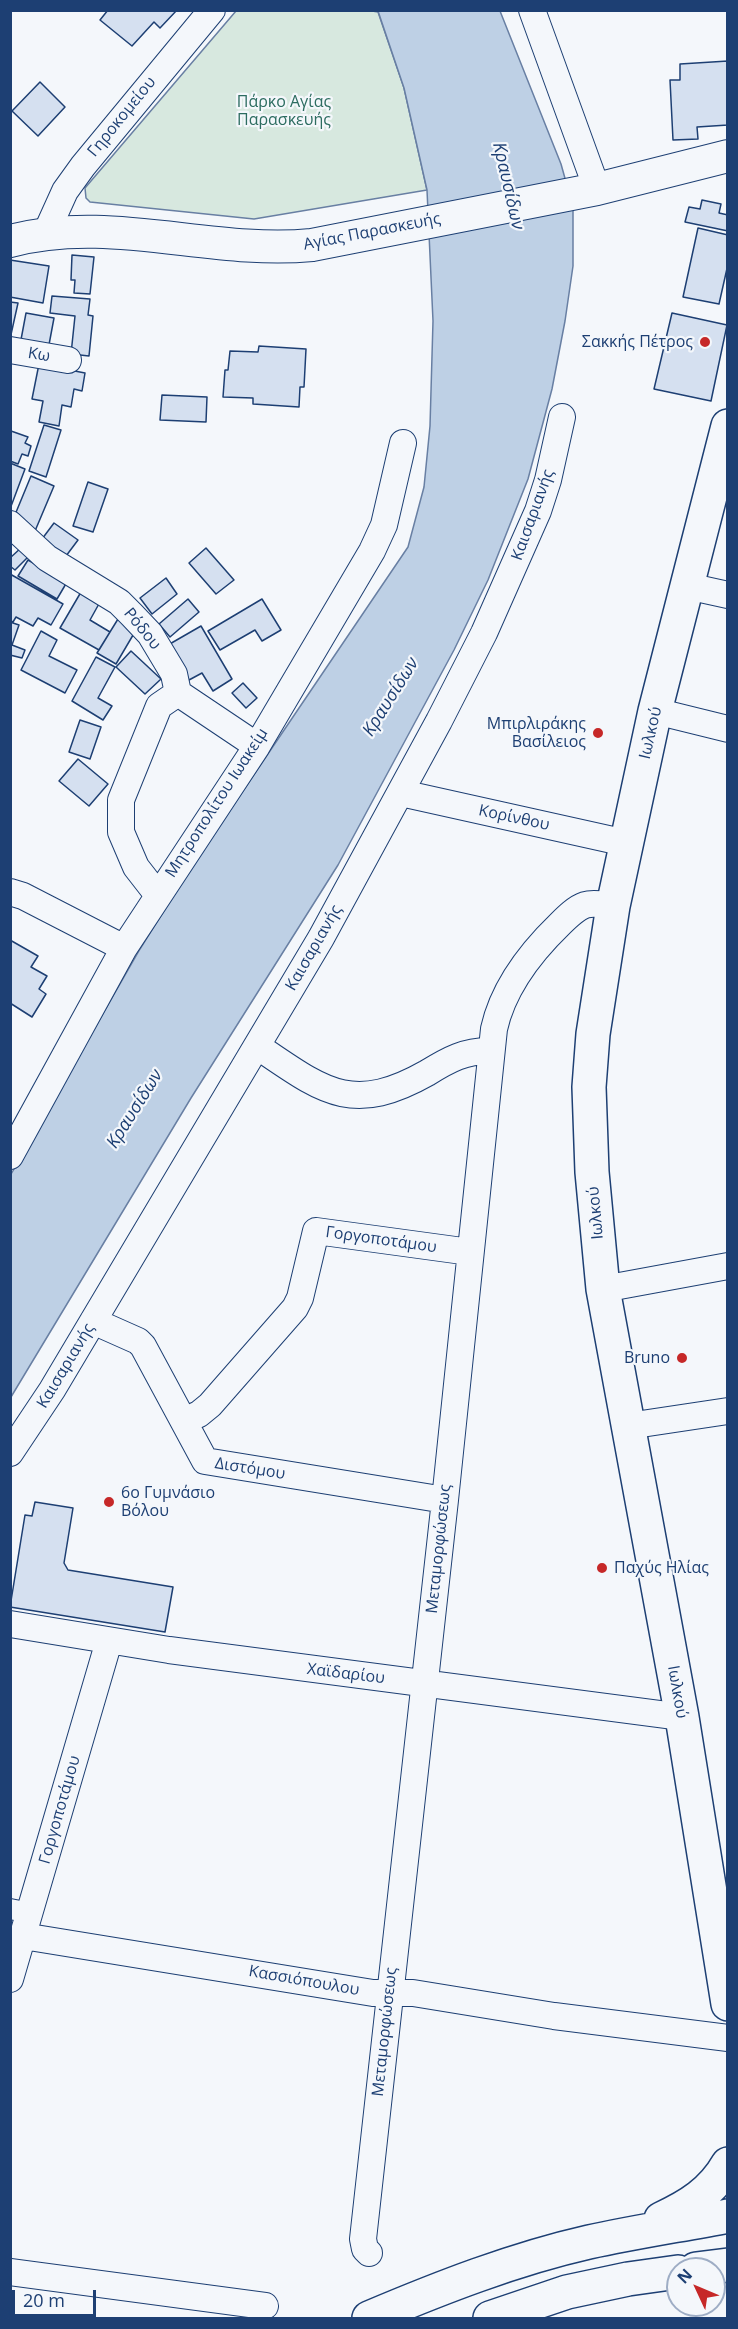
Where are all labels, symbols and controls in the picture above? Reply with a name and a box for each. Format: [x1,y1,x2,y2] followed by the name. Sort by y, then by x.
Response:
[84,73,160,161] street label: Γηροκομείου
[237,92,331,130] park label: Πάρκο Αγίας Παρασκευής
[487,140,529,232] water label: Κραυσίδων
[302,209,442,255] street label: Αγίας Παρασκευής
[582,332,693,352] place label: Σακκής Πέτρος
[698,335,712,349] marker: Σακκής Πέτρος
[27,344,51,366] street label: Κω
[508,467,558,563] street label: Καισαριανής
[119,604,165,654] street label: Ρόδου
[358,654,424,740] water label: Κραυσίδων
[636,705,666,761] street label: Ιωλκού
[487,714,586,752] place label: Μπιρλιράκης Βασίλειος
[162,725,272,881] street label: Μητροπολίτου Ιωακείμ
[591,726,605,740] marker: Μπιρλιράκης Βασίλειος
[477,801,551,835] street label: Κορίνθου
[282,902,346,994] street label: Καισαριανής
[102,1066,168,1152] water label: Κραυσίδων
[584,1186,608,1240] street label: Ιωλκού
[324,1223,438,1257] street label: Γοργοποτάμου
[33,1320,99,1412] street label: Καισαριανής
[624,1348,670,1368] place label: Bruno
[675,1351,689,1365] marker: Bruno
[213,1454,287,1484] street label: Διστόμου
[121,1483,215,1521] place label: 6ο Γυμνάσιο Βόλου
[423,1483,455,1615] street label: Μεταμορφώσεως
[102,1495,116,1509] marker: 6ο Γυμνάσιο Βόλου
[614,1558,709,1578] place label: Παχύς Ηλίας
[595,1561,609,1575] marker: Παχύς Ηλίας
[306,1660,386,1688] street label: Χαϊδαρίου
[663,1664,691,1720] street label: Ιωλκού
[35,1754,85,1866] street label: Γοργοποτάμου
[247,1962,361,2000] street label: Κασσιόπουλου
[369,1966,401,2098] street label: Μεταμορφώσεως
[666,2257,726,2317] north arrow
[672,2264,697,2288] text: N
[15,2278,99,2316] scale bar
[23,2288,65,2312] text: 20 m

